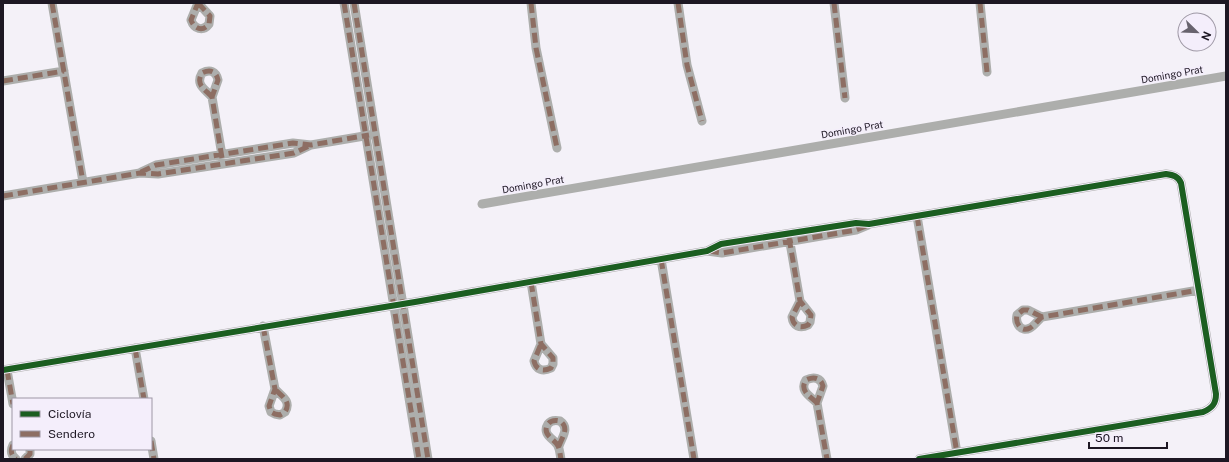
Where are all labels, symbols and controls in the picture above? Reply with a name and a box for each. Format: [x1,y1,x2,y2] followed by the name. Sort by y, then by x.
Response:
[1177,12,1217,52] north arrow
[1199,30,1213,42] text: N
[1140,63,1204,85] street label: Domingo Prat
[820,118,884,140] street label: Domingo Prat
[501,173,565,195] street label: Domingo Prat
[12,398,152,450] legend
[48,407,91,421] text: Ciclovía
[1089,424,1167,450] scale bar
[48,427,95,441] text: Sendero
[1095,431,1123,445] text: 50 m

